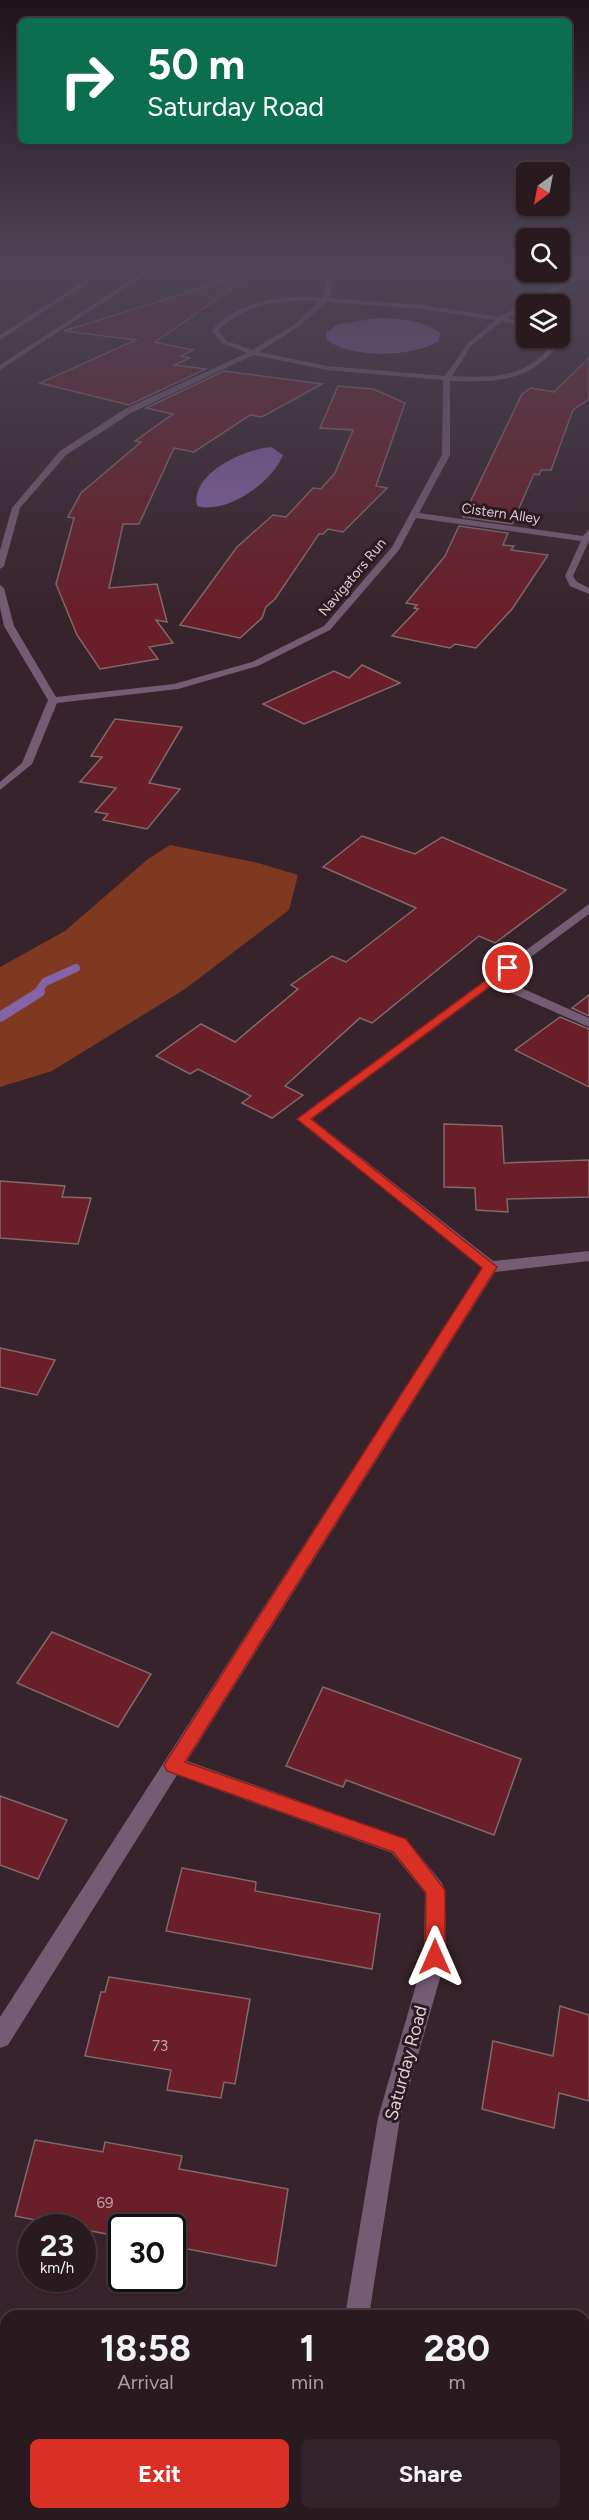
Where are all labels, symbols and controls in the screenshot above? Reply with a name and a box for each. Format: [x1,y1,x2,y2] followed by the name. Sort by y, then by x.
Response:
[147,39,245,90] text: 50 m
[48,42,126,120] icon: right
[147,90,324,123] text: Saturday Road
[516,162,570,216] north arrow
[516,162,570,348] map controls
[516,228,570,282] button: search
[516,294,570,348] button: layers
[461,500,542,528] street label: Cistern Alley
[315,535,390,620] street label: Navigators Run
[482,942,533,993] pin
[491,951,524,984] icon: arrive
[403,1925,467,1989] position arrow
[380,2003,432,2123] street label: Saturday Road
[152,2037,168,2055] house number: 73
[97,2194,113,2212] house number: 69
[108,2214,186,2292] speed limit sign: 30
[40,2227,74,2264] text: 23
[40,2259,74,2277] text: km/h
[100,2327,191,2370] text: 18:58
[300,2327,315,2370] text: 1
[424,2327,490,2370] text: 280
[117,2370,174,2394] text: Arrival
[291,2370,324,2394] text: min
[448,2370,465,2394] text: m
[30,2439,289,2508] button: Exit
[301,2439,560,2508] button: Share

